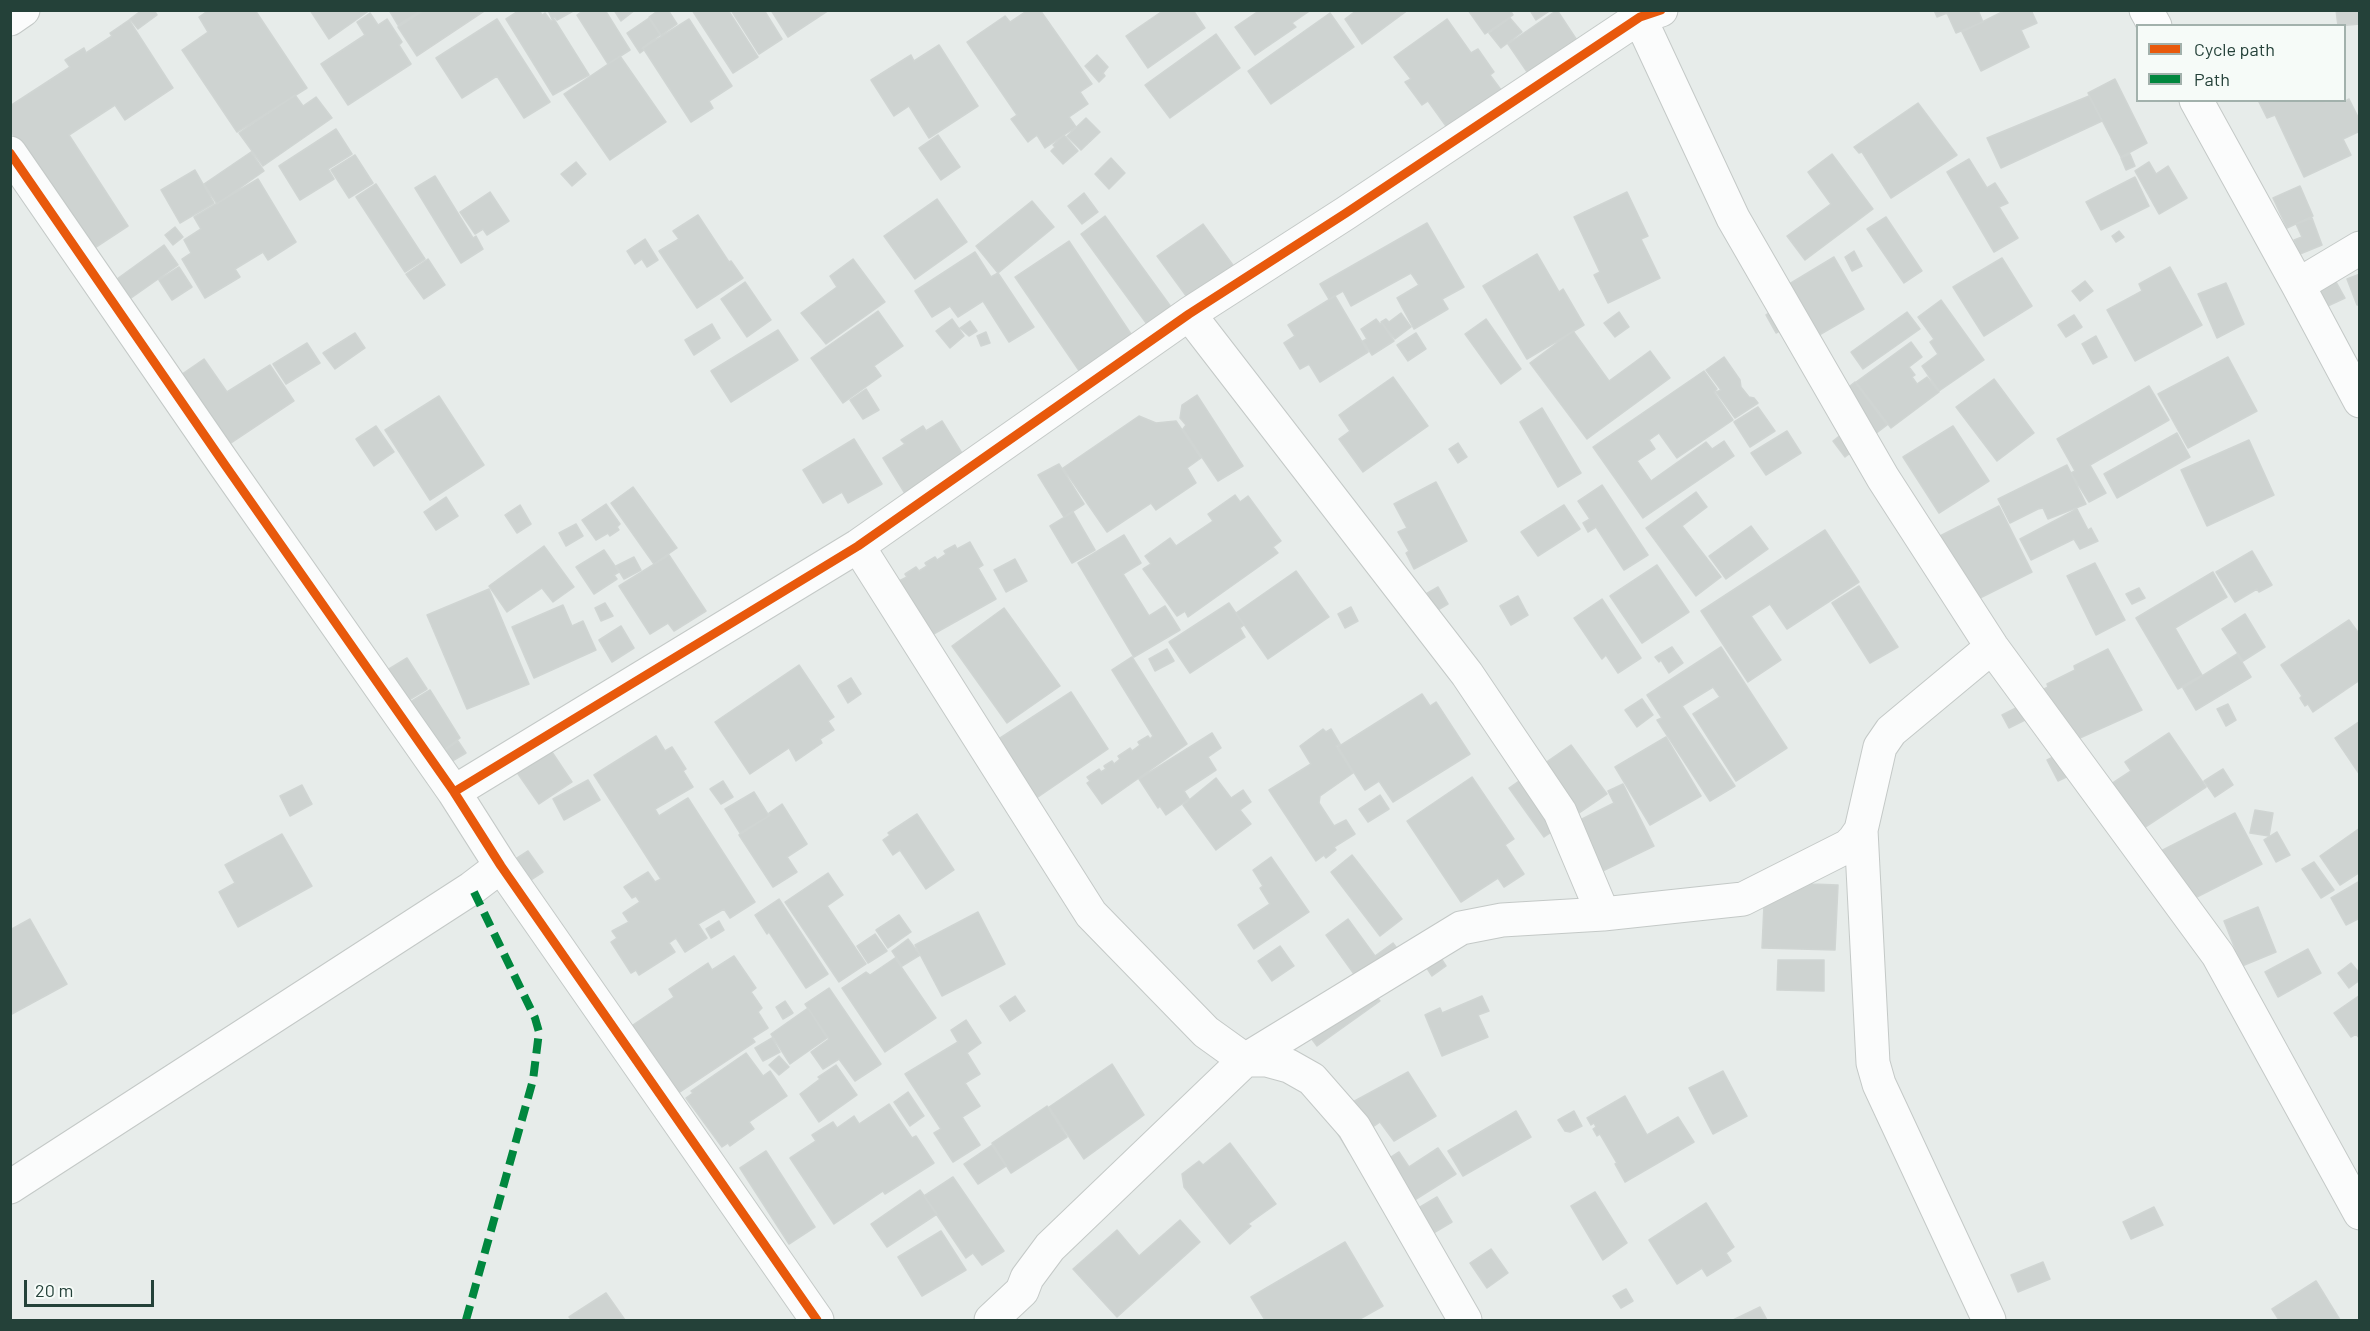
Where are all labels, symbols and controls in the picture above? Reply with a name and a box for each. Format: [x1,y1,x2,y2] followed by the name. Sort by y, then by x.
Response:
[2136,24,2346,102] legend
[2194,38,2275,60] text: Cycle path
[2194,68,2230,90] text: Path
[27,1268,158,1306] scale bar
[35,1279,73,1301] text: 20 m

